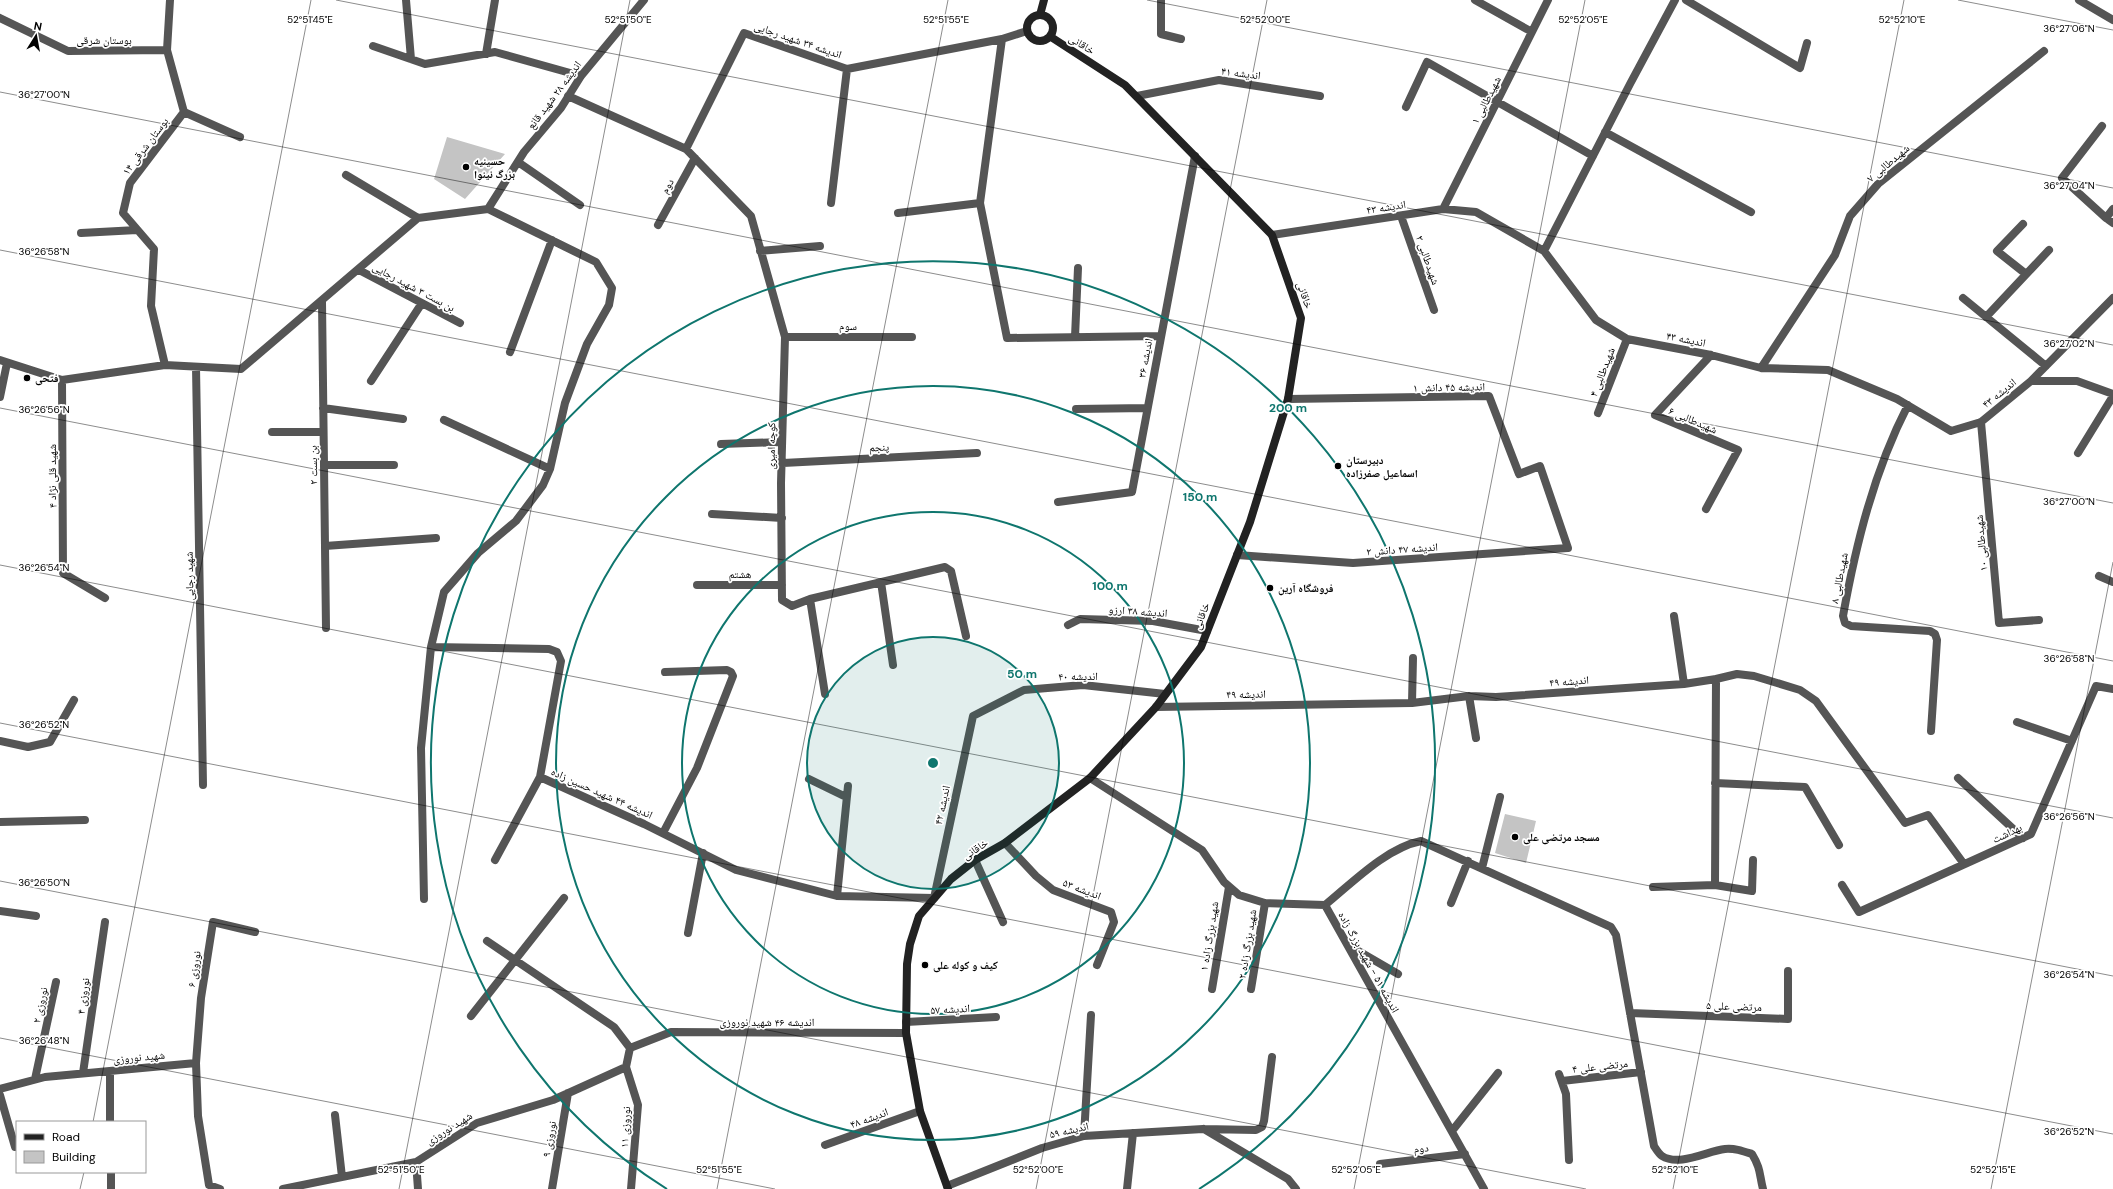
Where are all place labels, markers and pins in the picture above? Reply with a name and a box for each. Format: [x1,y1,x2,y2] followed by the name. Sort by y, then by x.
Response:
[474,154,515,181] place label: حسینیه بزرگ نینوا
[461,162,471,172] marker: حسینیه بزرگ نینوا
[35,371,59,386] place label: فتحی
[22,373,32,383] marker: فتحی
[1346,453,1418,481] place label: دبیرستان اسماعیل صفرزاده
[1333,461,1343,471] marker: دبیرستان اسماعیل صفرزاده
[1278,581,1334,596] place label: فروشگاه آرین
[1265,583,1275,593] marker: فروشگاه آرین
[926,756,940,770] centre of rings
[1523,830,1600,845] place label: مسجد مرتضی علی
[1510,832,1520,842] marker: مسجد مرتضی علی
[933,958,998,973] place label: کیف و کوله علی
[920,960,930,970] marker: کیف و کوله علی

